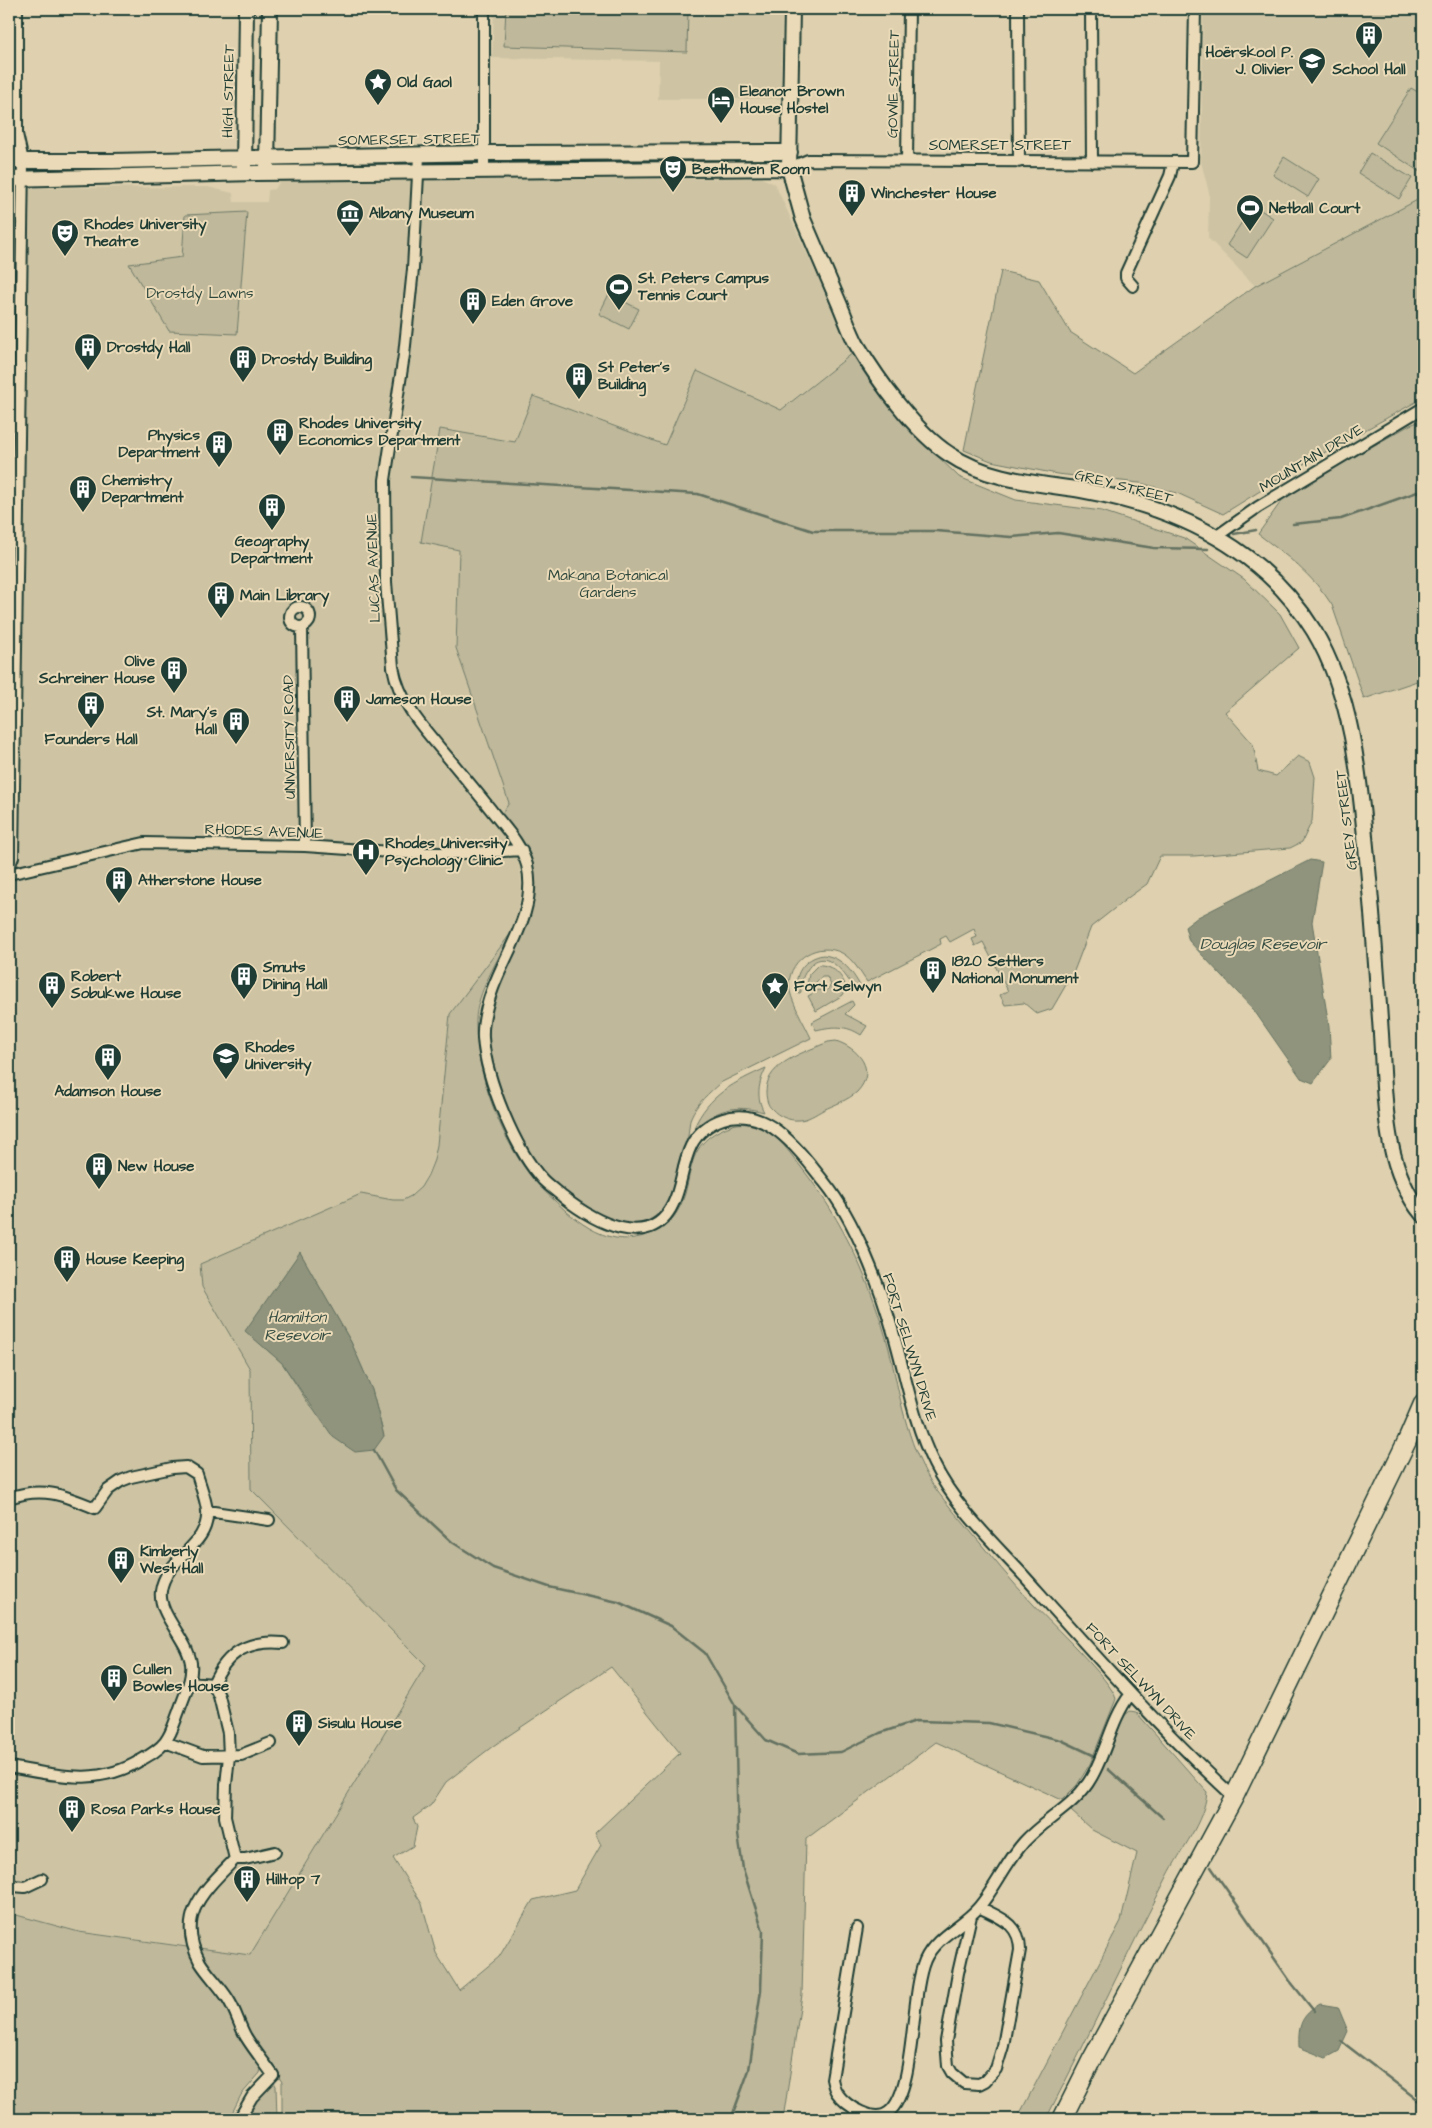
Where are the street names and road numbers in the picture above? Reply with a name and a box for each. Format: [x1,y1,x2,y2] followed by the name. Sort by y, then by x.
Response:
[882,29,905,138] street label: GOWIE STREET
[217,43,240,138] street label: HIGH STREET
[338,128,481,151] street label: SOMERSET STREET
[929,135,1072,156] street label: SOMERSET STREET
[1255,419,1367,498] street label: MOUNTAIN DRIVE
[1072,464,1176,509] street label: GREY STREET
[361,513,386,623] street label: LUCAS AVENUE
[278,674,301,799] street label: UNIVERSITY ROAD
[1330,768,1363,871] street label: GREY STREET
[204,819,324,844] street label: RHODES AVENUE
[877,1270,942,1424] street label: FORT SELWYN DRIVE
[1080,1618,1201,1745] street label: FORT SELWYN DRIVE

